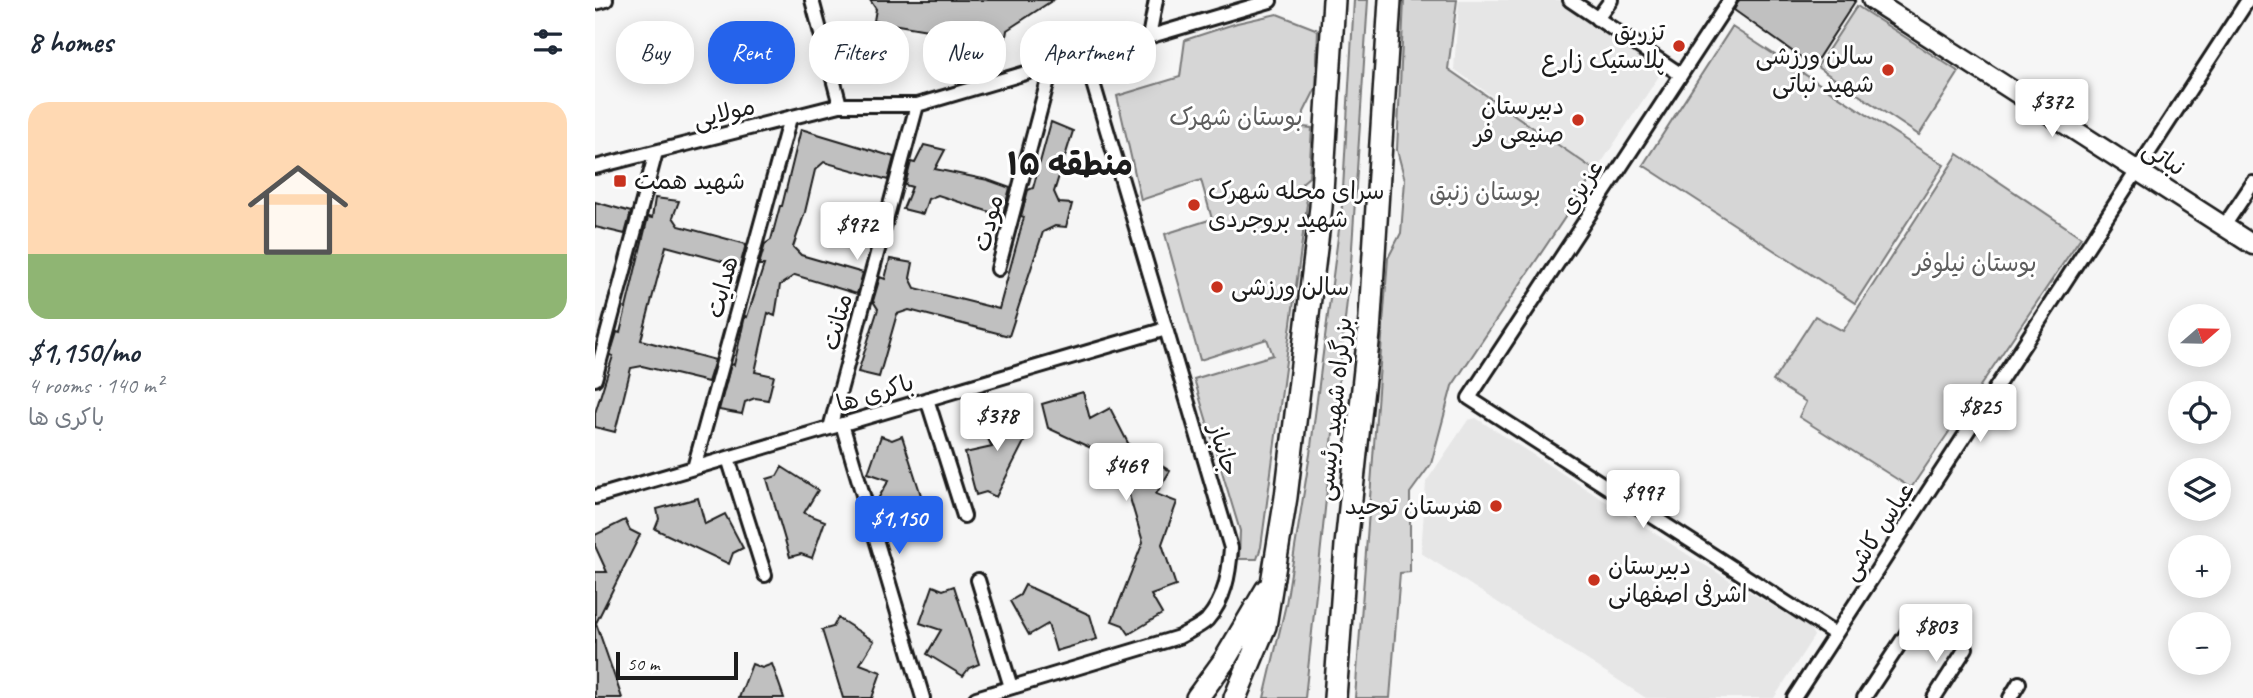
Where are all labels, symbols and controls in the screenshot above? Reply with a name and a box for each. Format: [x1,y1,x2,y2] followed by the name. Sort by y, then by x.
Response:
[1541,17,1666,77] place label: تزریق پلاستیک زارع
[616,21,694,84] chip: Buy
[708,21,795,84] chip: Rent
[809,21,909,84] chip: Filters
[923,21,1006,84] chip: New
[1020,21,1156,84] chip: Apartment
[28,23,113,61] text: 8 homes
[529,23,567,61] icon: filters
[1671,38,1687,54] marker: تزریق پلاستیک زارع
[1756,41,1874,99] place label: سالن ورزشی شهید نباتی
[1880,62,1896,78] marker: سالن ورزشی شهید نباتی
[2011,80,2093,139] pin: $372
[2031,87,2073,116] text: $372
[690,91,758,135] street label: مولايی
[1472,91,1564,149] place label: دبیرستان صنیعی فر
[1169,102,1303,132] park label: بوستان شهرک
[1570,112,1586,128] marker: دبیرستان صنیعی فر
[2137,133,2191,183] street label: نباتی
[1007,144,1133,185] district label: منطقه ۱۵
[235,147,361,273] icon: home
[1552,154,1610,220] street label: عزیزی
[634,166,745,196] place label: شهید همت
[612,173,628,189] marker: شهید همت
[1208,176,1385,234] place label: سرای محله شهرک شهید بروجردی
[1429,177,1541,207] park label: بوستان زنبق
[966,191,1010,255] street label: مودت
[1186,197,1202,213] marker: سرای محله شهرک شهید بروجردی
[816,202,898,262] pin: $972
[836,210,878,239] text: $972
[1911,248,2037,279] park label: بوستان نیلوفر
[699,253,745,321] street label: هدایت
[1231,272,1349,302] place label: سالن ورزشی
[1209,279,1225,295] marker: سالن ورزشی
[815,290,859,354] street label: متانت
[2168,304,2231,368] north arrow
[2168,304,2231,675] map controls
[1309,316,1359,502] street label: بزرگراه شهید رئیسی
[28,333,139,371] text: $1,150/mo
[833,367,917,419] street label: باکری ها
[28,371,163,400] text: 4 rooms · 140 m²
[2168,381,2231,444] button: locate
[1939,384,2021,444] pin: $825
[1959,392,2001,421] text: $825
[956,393,1038,453] pin: $378
[976,401,1018,430] text: $378
[28,403,104,432] text: باکری ها
[1202,418,1246,480] street label: جانباز
[1085,444,1167,503] pin: $469
[1105,451,1147,480] text: $469
[2168,458,2231,521] button: layers
[1602,470,1684,530] pin: $997
[1835,476,1921,586] street label: عباس کاشی
[1623,478,1663,507] text: $997
[1345,491,1482,521] place label: هنرستان توحید
[842,496,956,556] pin: $1,150
[1488,498,1504,514] marker: هنرستان توحید
[871,504,927,533] text: $1,150
[2168,535,2231,598] button: +
[1608,551,1748,609] place label: دبیرستان اشرفی اصفهانی
[1586,572,1602,588] marker: دبیرستان اشرفی اصفهانی
[1895,604,1977,664] pin: $803
[1915,612,1957,641] text: $803
[2168,612,2231,675] button: −
[616,649,739,681] scale bar
[627,652,659,676] text: 50 m

